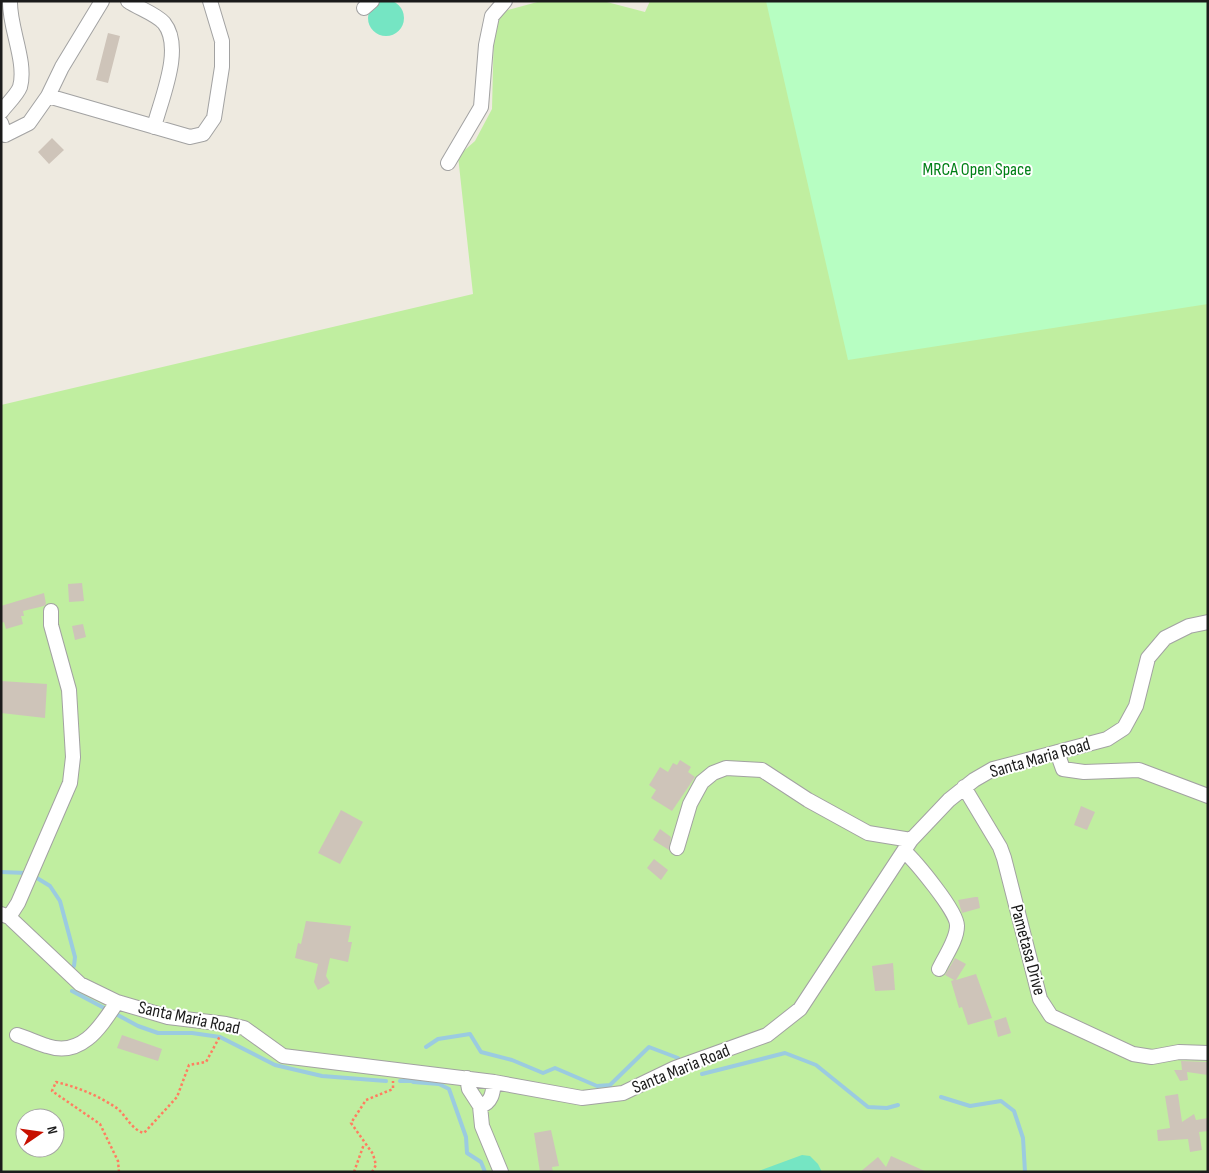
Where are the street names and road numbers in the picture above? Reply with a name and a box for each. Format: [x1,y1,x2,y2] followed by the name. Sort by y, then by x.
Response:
[987,734,1093,782] street label: Santa Maria Road
[1006,902,1050,998] street label: Pametasa Drive
[136,997,242,1039] street label: Santa Maria Road
[629,1040,733,1098] street label: Santa Maria Road

